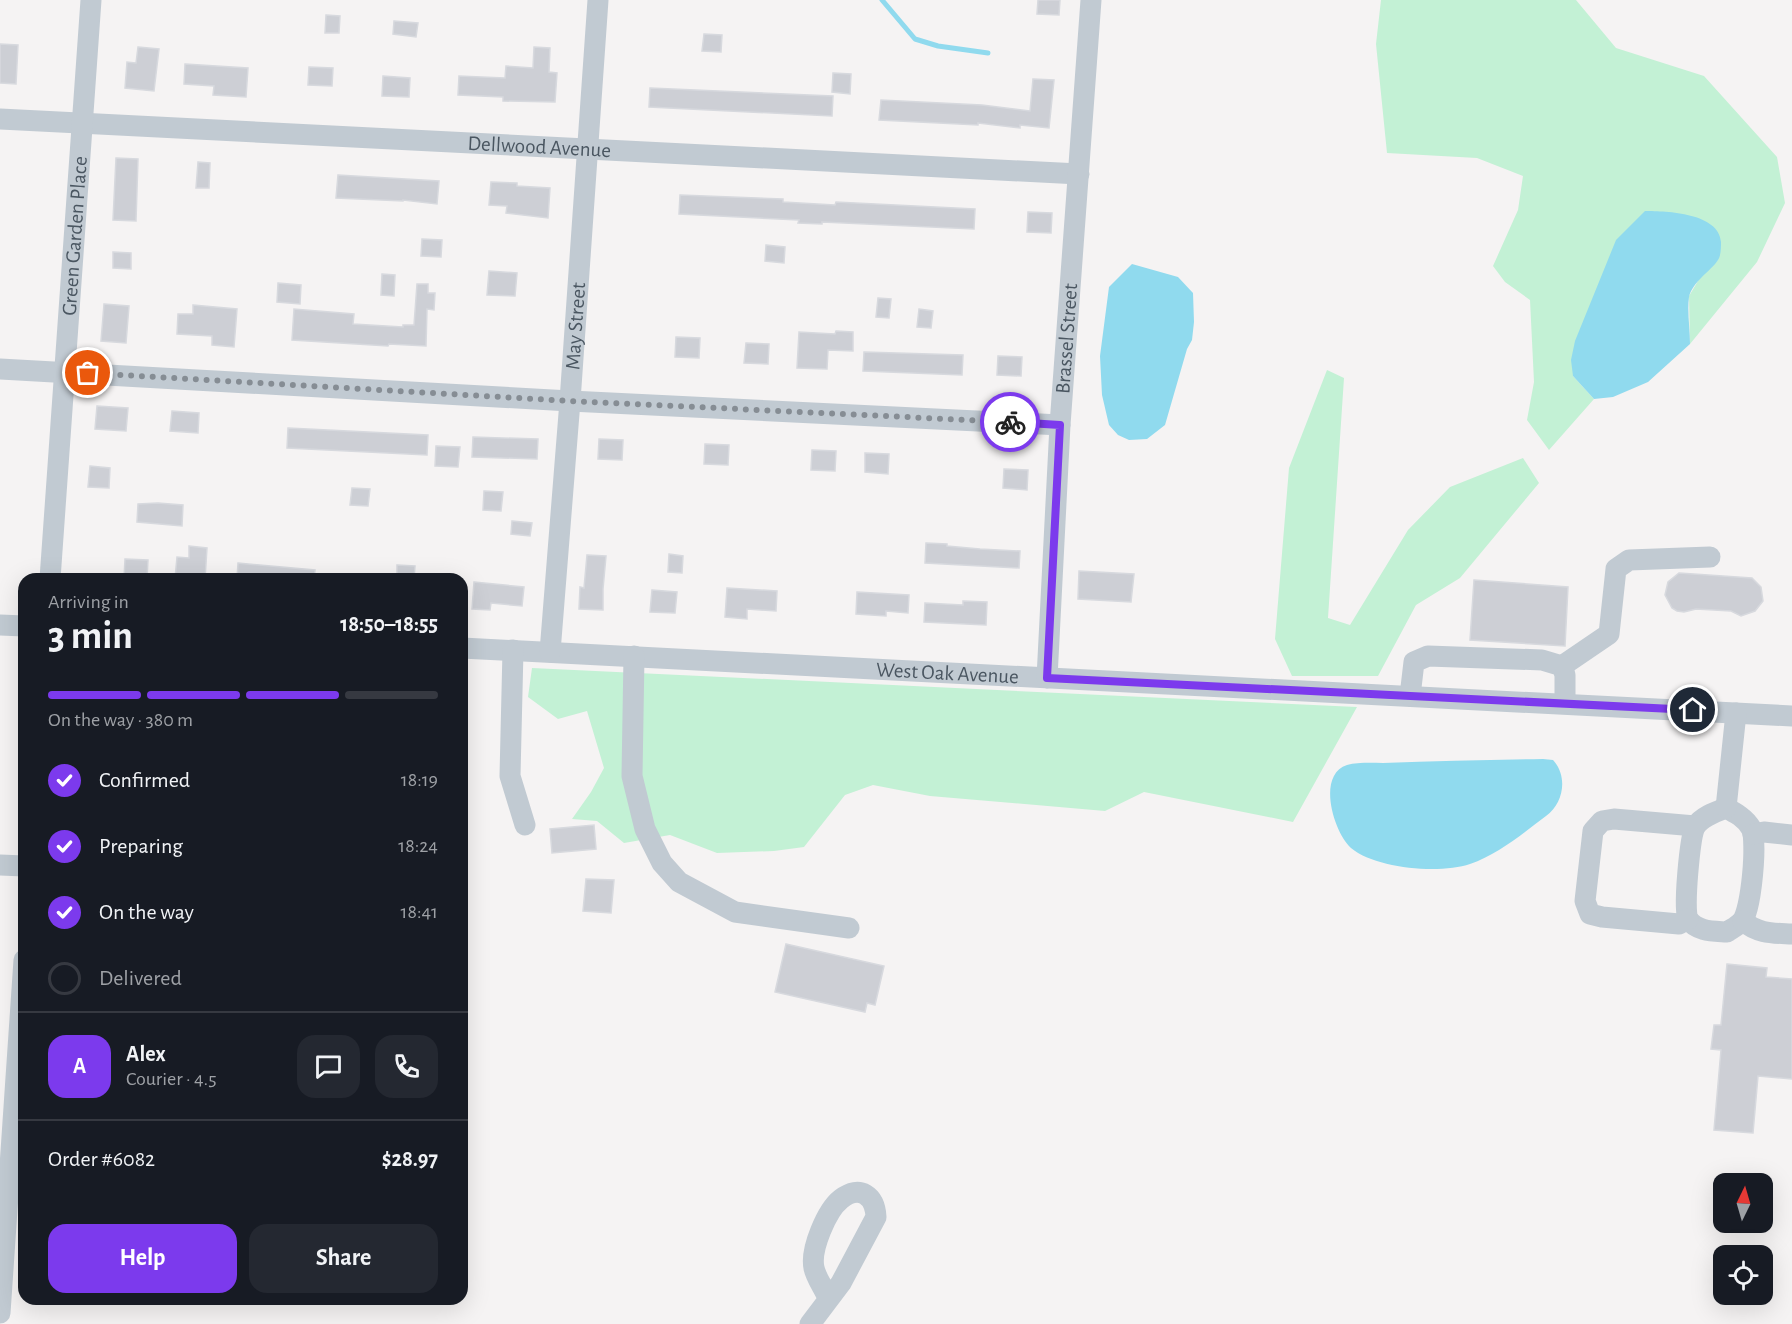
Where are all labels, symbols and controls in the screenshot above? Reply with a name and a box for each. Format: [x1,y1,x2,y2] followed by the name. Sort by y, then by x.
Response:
[467,133,612,161] street label: Dellwood Avenue
[59,155,91,316] street label: Green Garden Place
[562,281,589,370] street label: May Street
[1052,282,1081,395] street label: Brassel Street
[62,347,113,398] pin
[71,356,104,389] icon: bag
[980,392,1040,452] courier
[994,406,1027,439] icon: bike
[48,592,129,612] text: Arriving in
[340,613,438,635] text: 18:50–18:55
[48,617,133,656] text: 3 min
[875,659,1019,687] street label: West Oak Avenue
[1667,684,1718,735] pin
[1676,693,1709,726] icon: home
[48,710,193,730] text: On the way · 380 m
[48,764,81,797] icon: check
[99,769,190,791] text: Confirmed
[401,770,438,790] text: 18:19
[48,830,81,863] icon: check
[99,835,183,857] text: Preparing
[398,836,438,856] text: 18:24
[48,896,81,929] icon: check
[99,901,194,923] text: On the way
[401,902,438,922] text: 18:41
[99,967,182,989] text: Delivered
[297,1035,360,1098] button: chat
[375,1035,438,1098] button: phone
[126,1043,166,1065] text: Alex
[73,1055,86,1077] text: A
[126,1069,217,1089] text: Courier · 4.5
[48,1148,155,1170] text: Order #6082
[382,1148,438,1170] text: $28.97
[1713,1173,1773,1233] north arrow
[1713,1173,1773,1305] map controls
[48,1224,237,1293] button: Help
[249,1224,438,1293] button: Share
[1713,1245,1773,1305] button: locate

